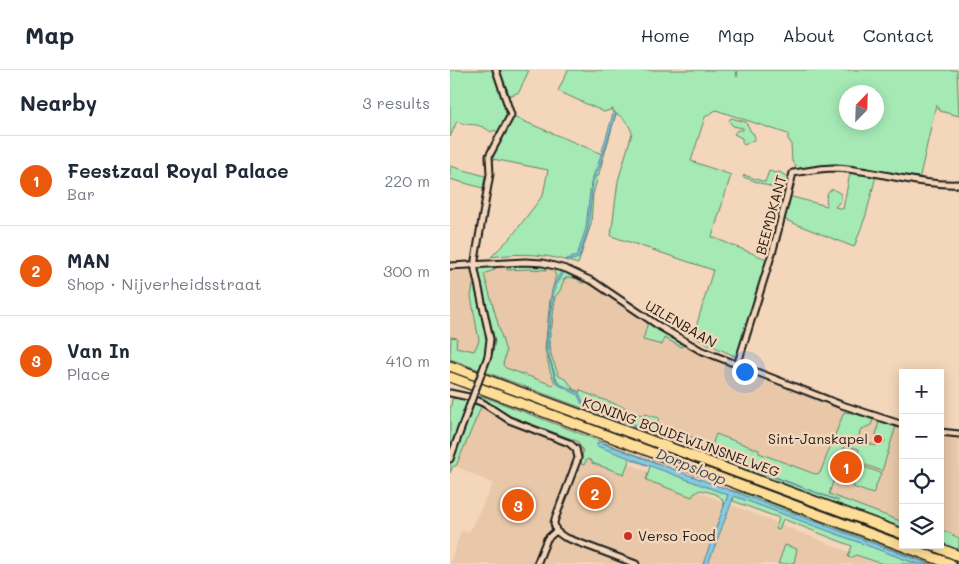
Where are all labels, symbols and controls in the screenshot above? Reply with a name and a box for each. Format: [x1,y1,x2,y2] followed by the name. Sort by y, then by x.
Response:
[25,19,74,50] text: Map
[641,23,690,47] text: Home
[718,23,754,47] text: Map
[782,23,835,47] text: About
[863,23,934,47] text: Contact
[839,85,884,130] north arrow
[20,89,97,116] text: Nearby
[362,92,430,113] text: 3 results
[67,158,289,183] text: Feestzaal Royal Palace
[32,170,40,191] text: 1
[384,170,430,191] text: 220 m
[751,173,790,257] street label: BEEMDKANT
[67,183,95,204] text: Bar
[67,248,110,273] text: MAN
[32,260,40,281] text: 2
[383,260,430,281] text: 300 m
[67,273,262,294] text: Shop · Nijverheidsstraat
[642,295,720,352] street label: UILENBAAN
[67,338,130,363] text: Van In
[31,350,41,371] text: 3
[386,350,430,371] text: 410 m
[732,359,758,385] your location
[67,363,110,384] text: Place
[899,369,944,549] map controls
[899,369,944,414] button: +
[580,392,782,481] street label: KONING BOUDEWIJNSNELWEG
[899,414,944,459] button: −
[768,429,868,448] place label: Sint-Janskapel
[872,433,884,445] marker: Sint-Janskapel
[653,443,729,489] water label: Dorpsloop
[830,448,862,486] pin: 1
[899,459,944,504] button: locate
[579,474,611,512] pin: 2
[502,486,534,524] pin: 3
[899,504,944,549] button: layers
[638,526,716,545] place label: Verso Food
[622,530,634,542] marker: Verso Food

